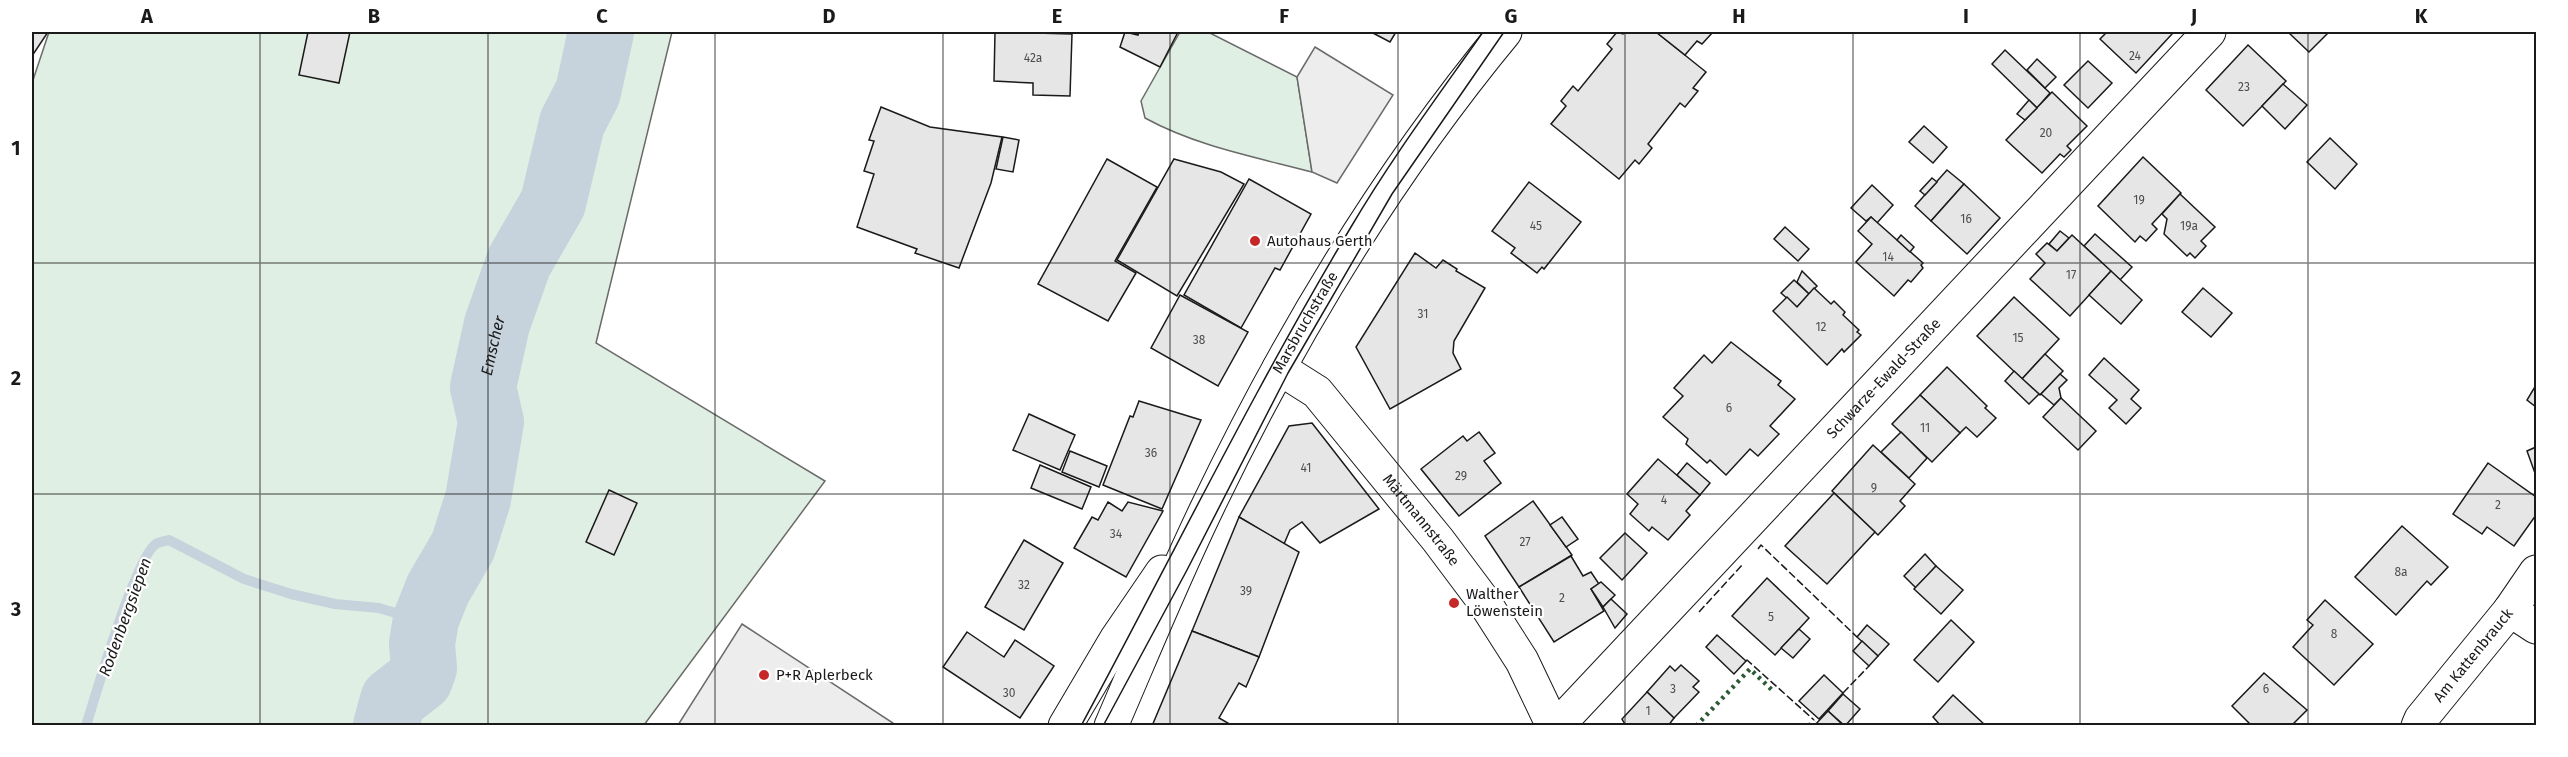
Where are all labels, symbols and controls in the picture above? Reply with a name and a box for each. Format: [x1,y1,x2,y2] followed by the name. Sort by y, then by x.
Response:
[140,4,154,28] text: A
[368,4,380,28] text: B
[596,4,608,28] text: C
[822,4,836,28] text: D
[1052,4,1062,28] text: E
[1279,4,1289,28] text: F
[1505,4,1517,28] text: G
[1732,4,1746,28] text: H
[1963,4,1969,28] text: I
[2190,4,2197,28] text: J
[2415,4,2428,28] text: K
[2129,49,2142,63] house number: 24
[1024,51,1042,65] house number: 42a
[2238,80,2250,94] house number: 23
[2040,126,2053,140] house number: 20
[11,136,21,160] text: 1
[2133,193,2145,207] house number: 19
[1960,212,1972,226] house number: 16
[1530,219,1542,233] house number: 45
[2180,219,2198,233] house number: 19a
[1267,232,1373,250] place label: Autohaus Gerth
[1248,234,1262,248] marker: Autohaus Gerth
[1882,250,1894,264] house number: 14
[1269,268,1342,377] street label: Marsbruchstraße
[2066,268,2076,282] house number: 17
[1418,307,1428,321] house number: 31
[476,312,509,377] water label: Emscher
[1823,314,1944,442] street label: Schwarze-Ewald-Straße
[1815,320,1827,334] house number: 12
[2012,331,2024,345] house number: 15
[1193,333,1206,347] house number: 38
[11,366,21,390] text: 2
[1726,401,1732,415] house number: 6
[1920,421,1930,435] house number: 11
[1145,446,1157,460] house number: 36
[1301,461,1311,475] house number: 41
[1455,469,1467,483] house number: 29
[1379,470,1463,570] street label: Märtmannstraße
[1871,481,1877,495] house number: 9
[1661,493,1668,507] house number: 4
[2495,498,2501,512] house number: 2
[1110,527,1123,541] house number: 34
[1519,535,1531,549] house number: 27
[95,555,155,679] water label: Rodenbergsiepen
[2394,565,2408,579] house number: 8a
[1018,578,1030,592] house number: 32
[1240,584,1252,598] house number: 39
[1466,585,1543,620] place label: Walther Löwenstein
[1559,591,1565,605] house number: 2
[1447,596,1461,610] marker: Walther Löwenstein
[10,597,21,621] text: 3
[2429,604,2517,706] street label: Am Kattenbrauck
[1768,610,1774,624] house number: 5
[2331,627,2338,641] house number: 8
[776,666,873,684] place label: P+R Aplerbeck
[757,668,771,682] marker: P+R Aplerbeck
[1670,682,1676,696] house number: 3
[2263,682,2269,696] house number: 6
[1003,686,1016,700] house number: 30
[1645,704,1651,718] house number: 1

